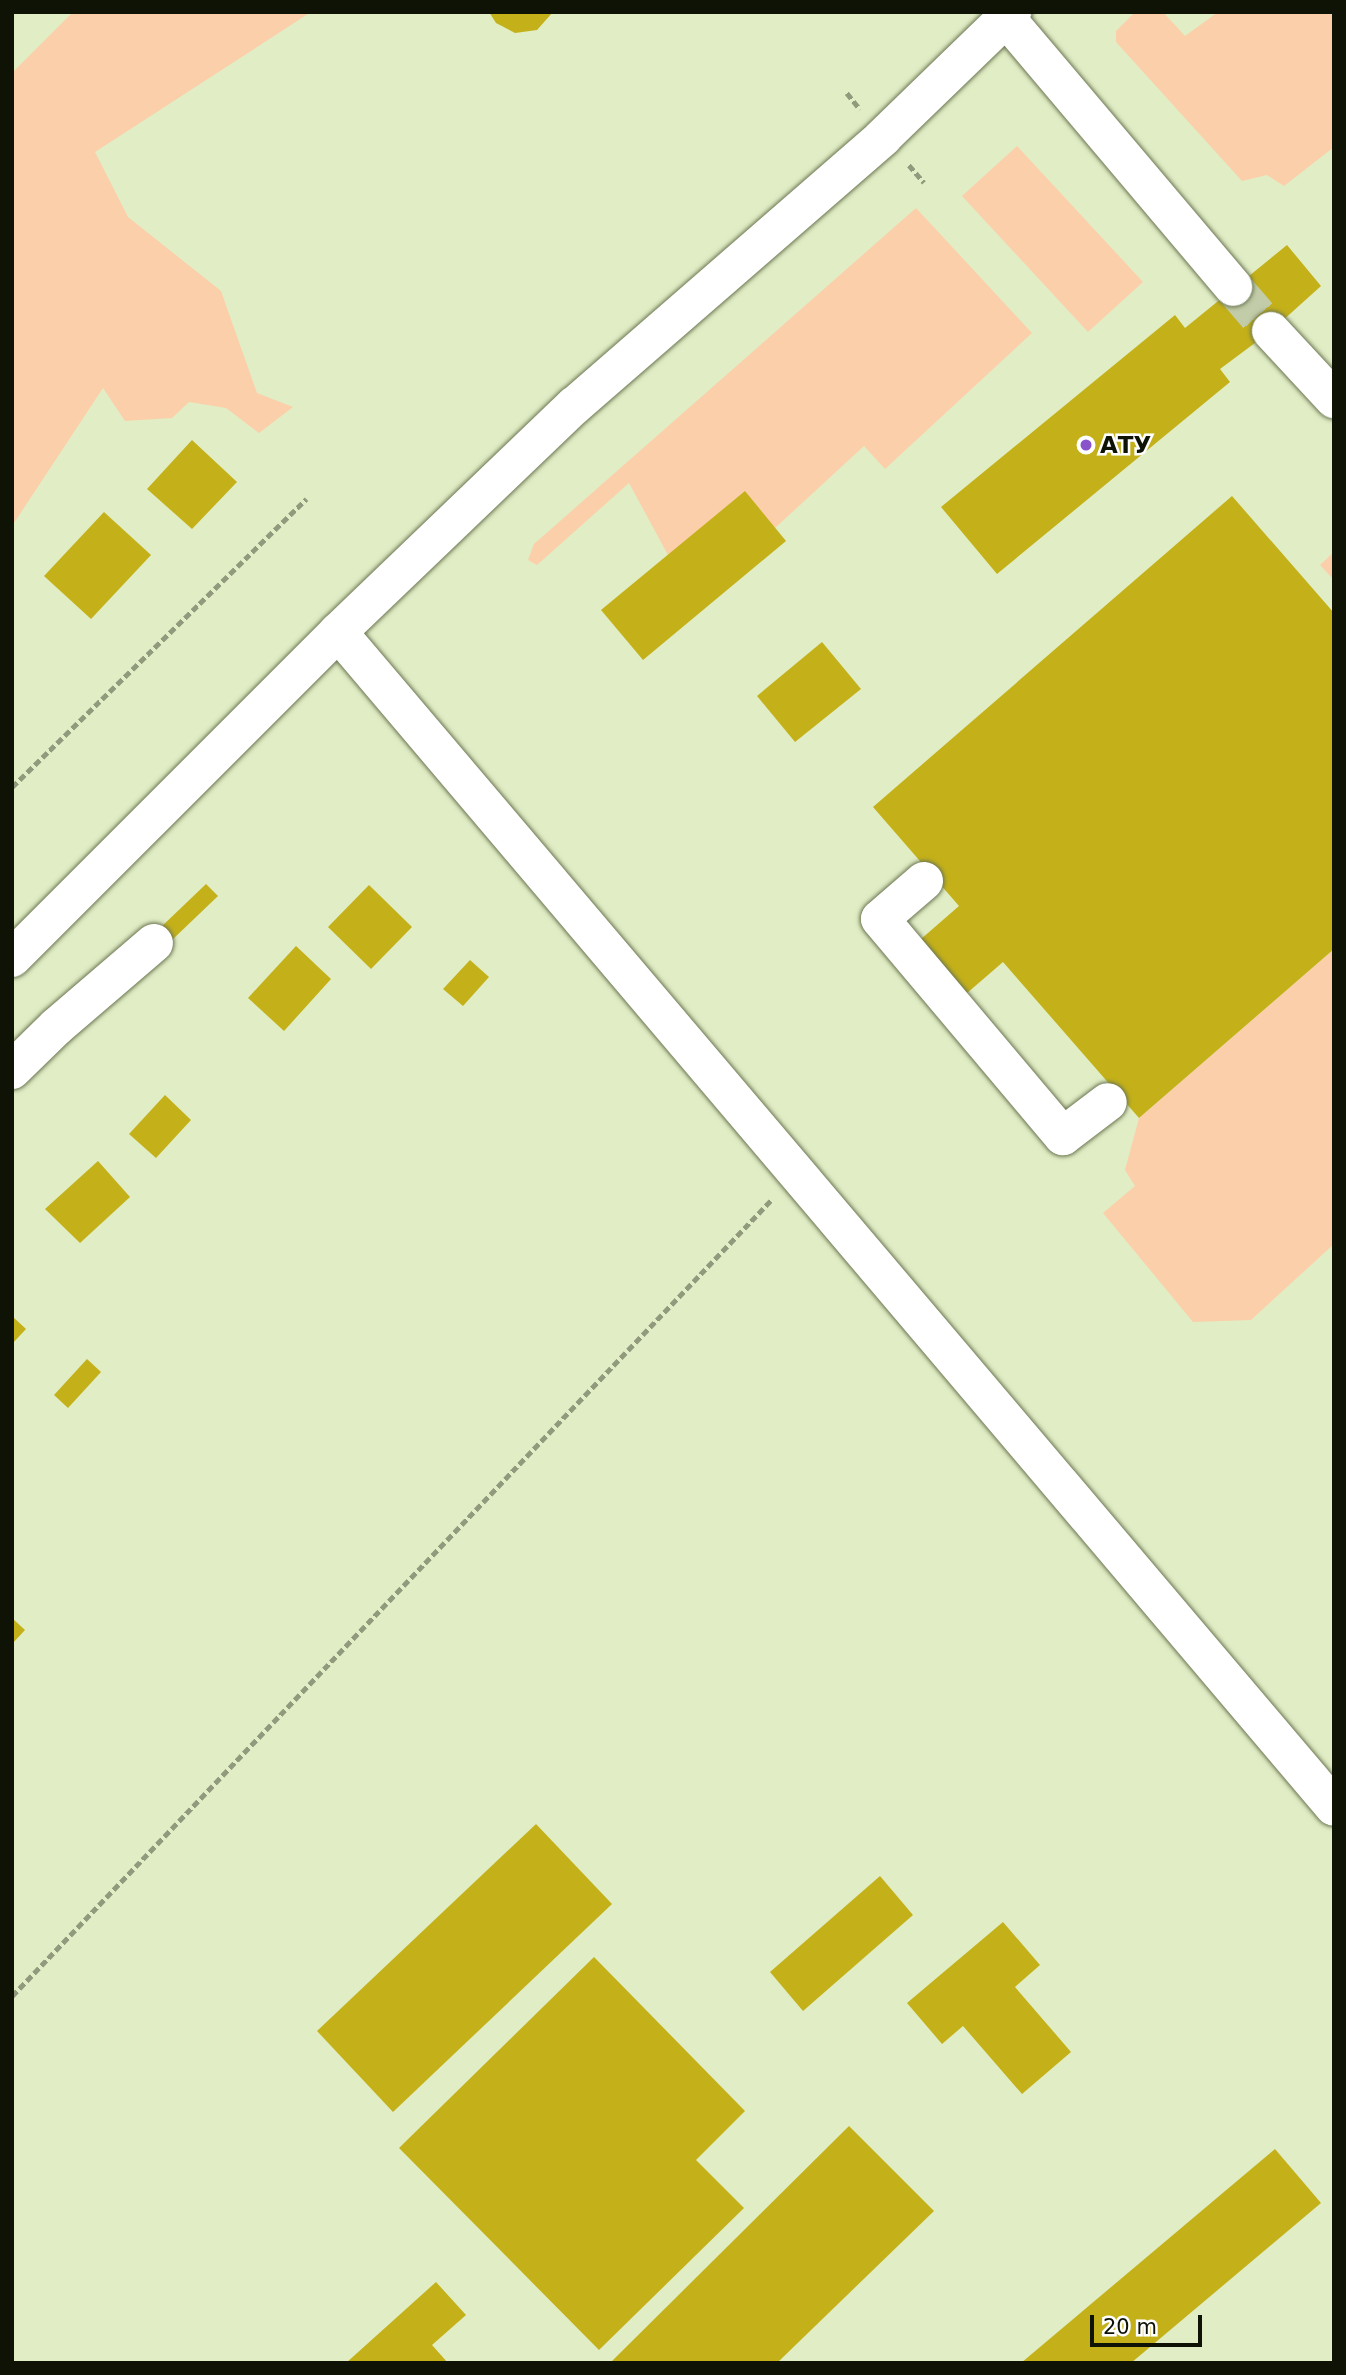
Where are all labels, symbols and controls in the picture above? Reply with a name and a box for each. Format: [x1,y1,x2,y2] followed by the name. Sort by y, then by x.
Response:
[1100,431,1151,459] place label: АТУ
[1078,437,1094,453] marker: АТУ
[1094,2302,1206,2346] scale bar
[1103,2315,1157,2339] text: 20 m

